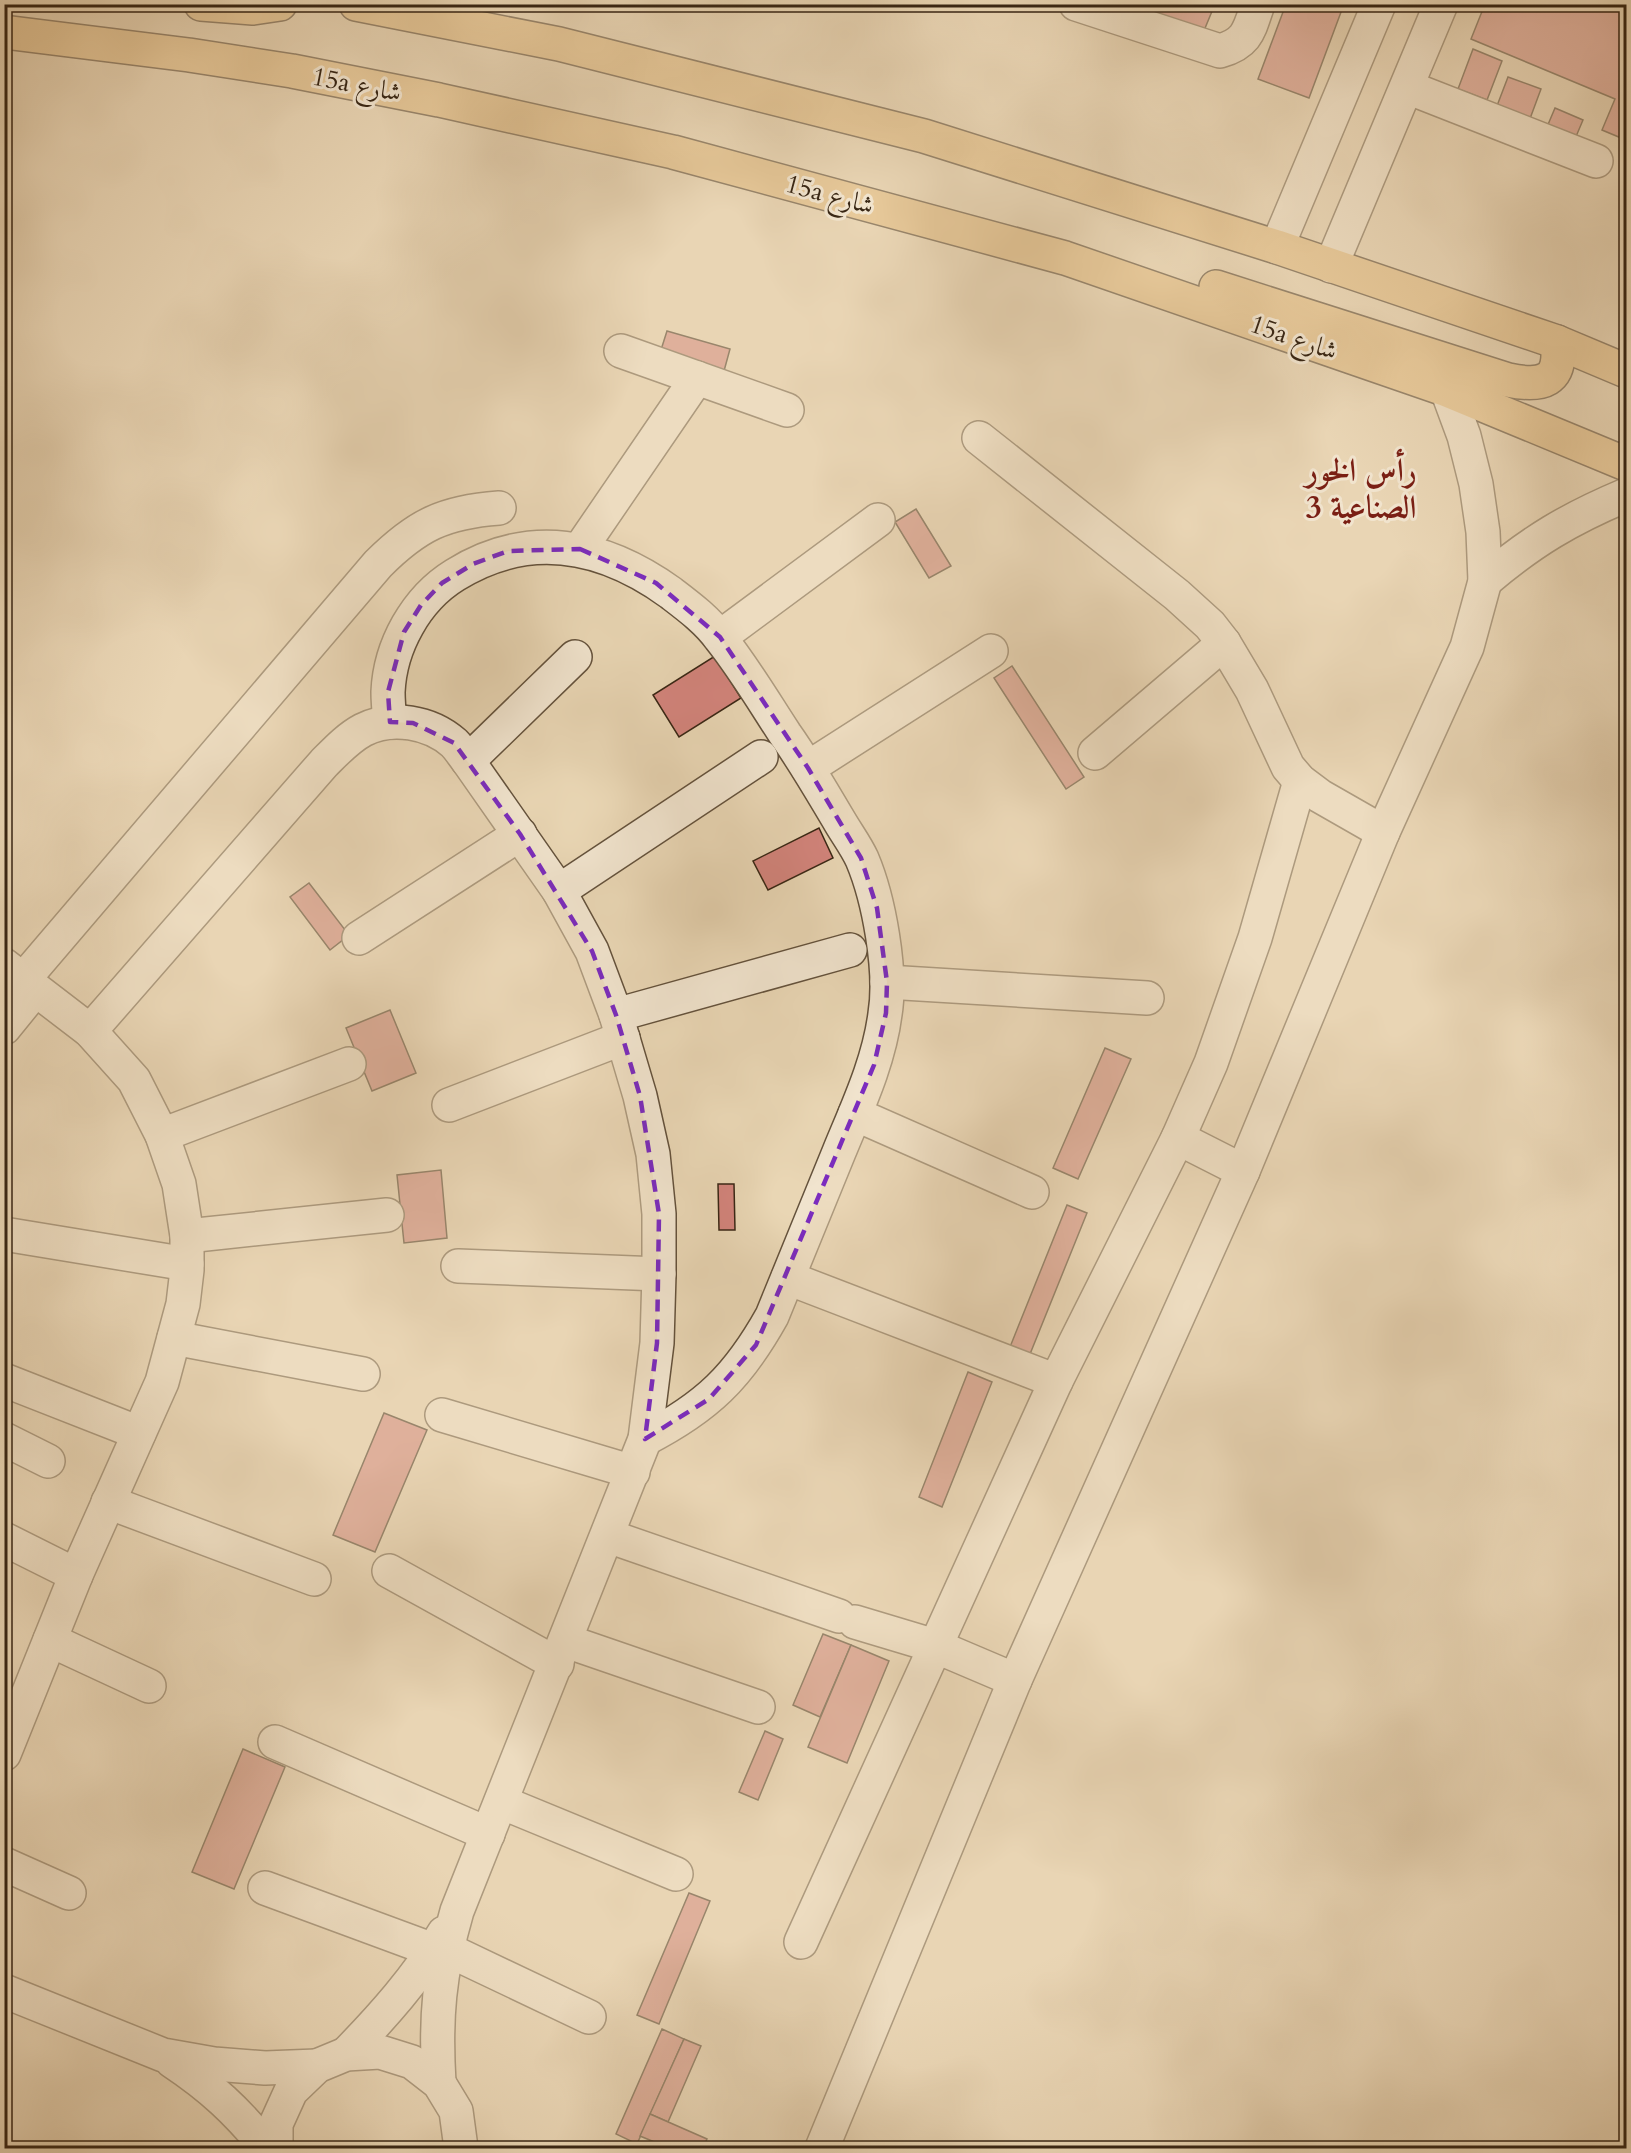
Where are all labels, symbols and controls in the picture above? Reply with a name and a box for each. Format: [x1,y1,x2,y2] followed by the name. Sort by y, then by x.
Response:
[309,59,404,114] street label: 15a شارع
[781,166,878,227] street label: 15a شارع
[1244,306,1342,372] street label: 15a شارع
[1302,448,1417,530] district label: رأس الخور الصناعية 3

